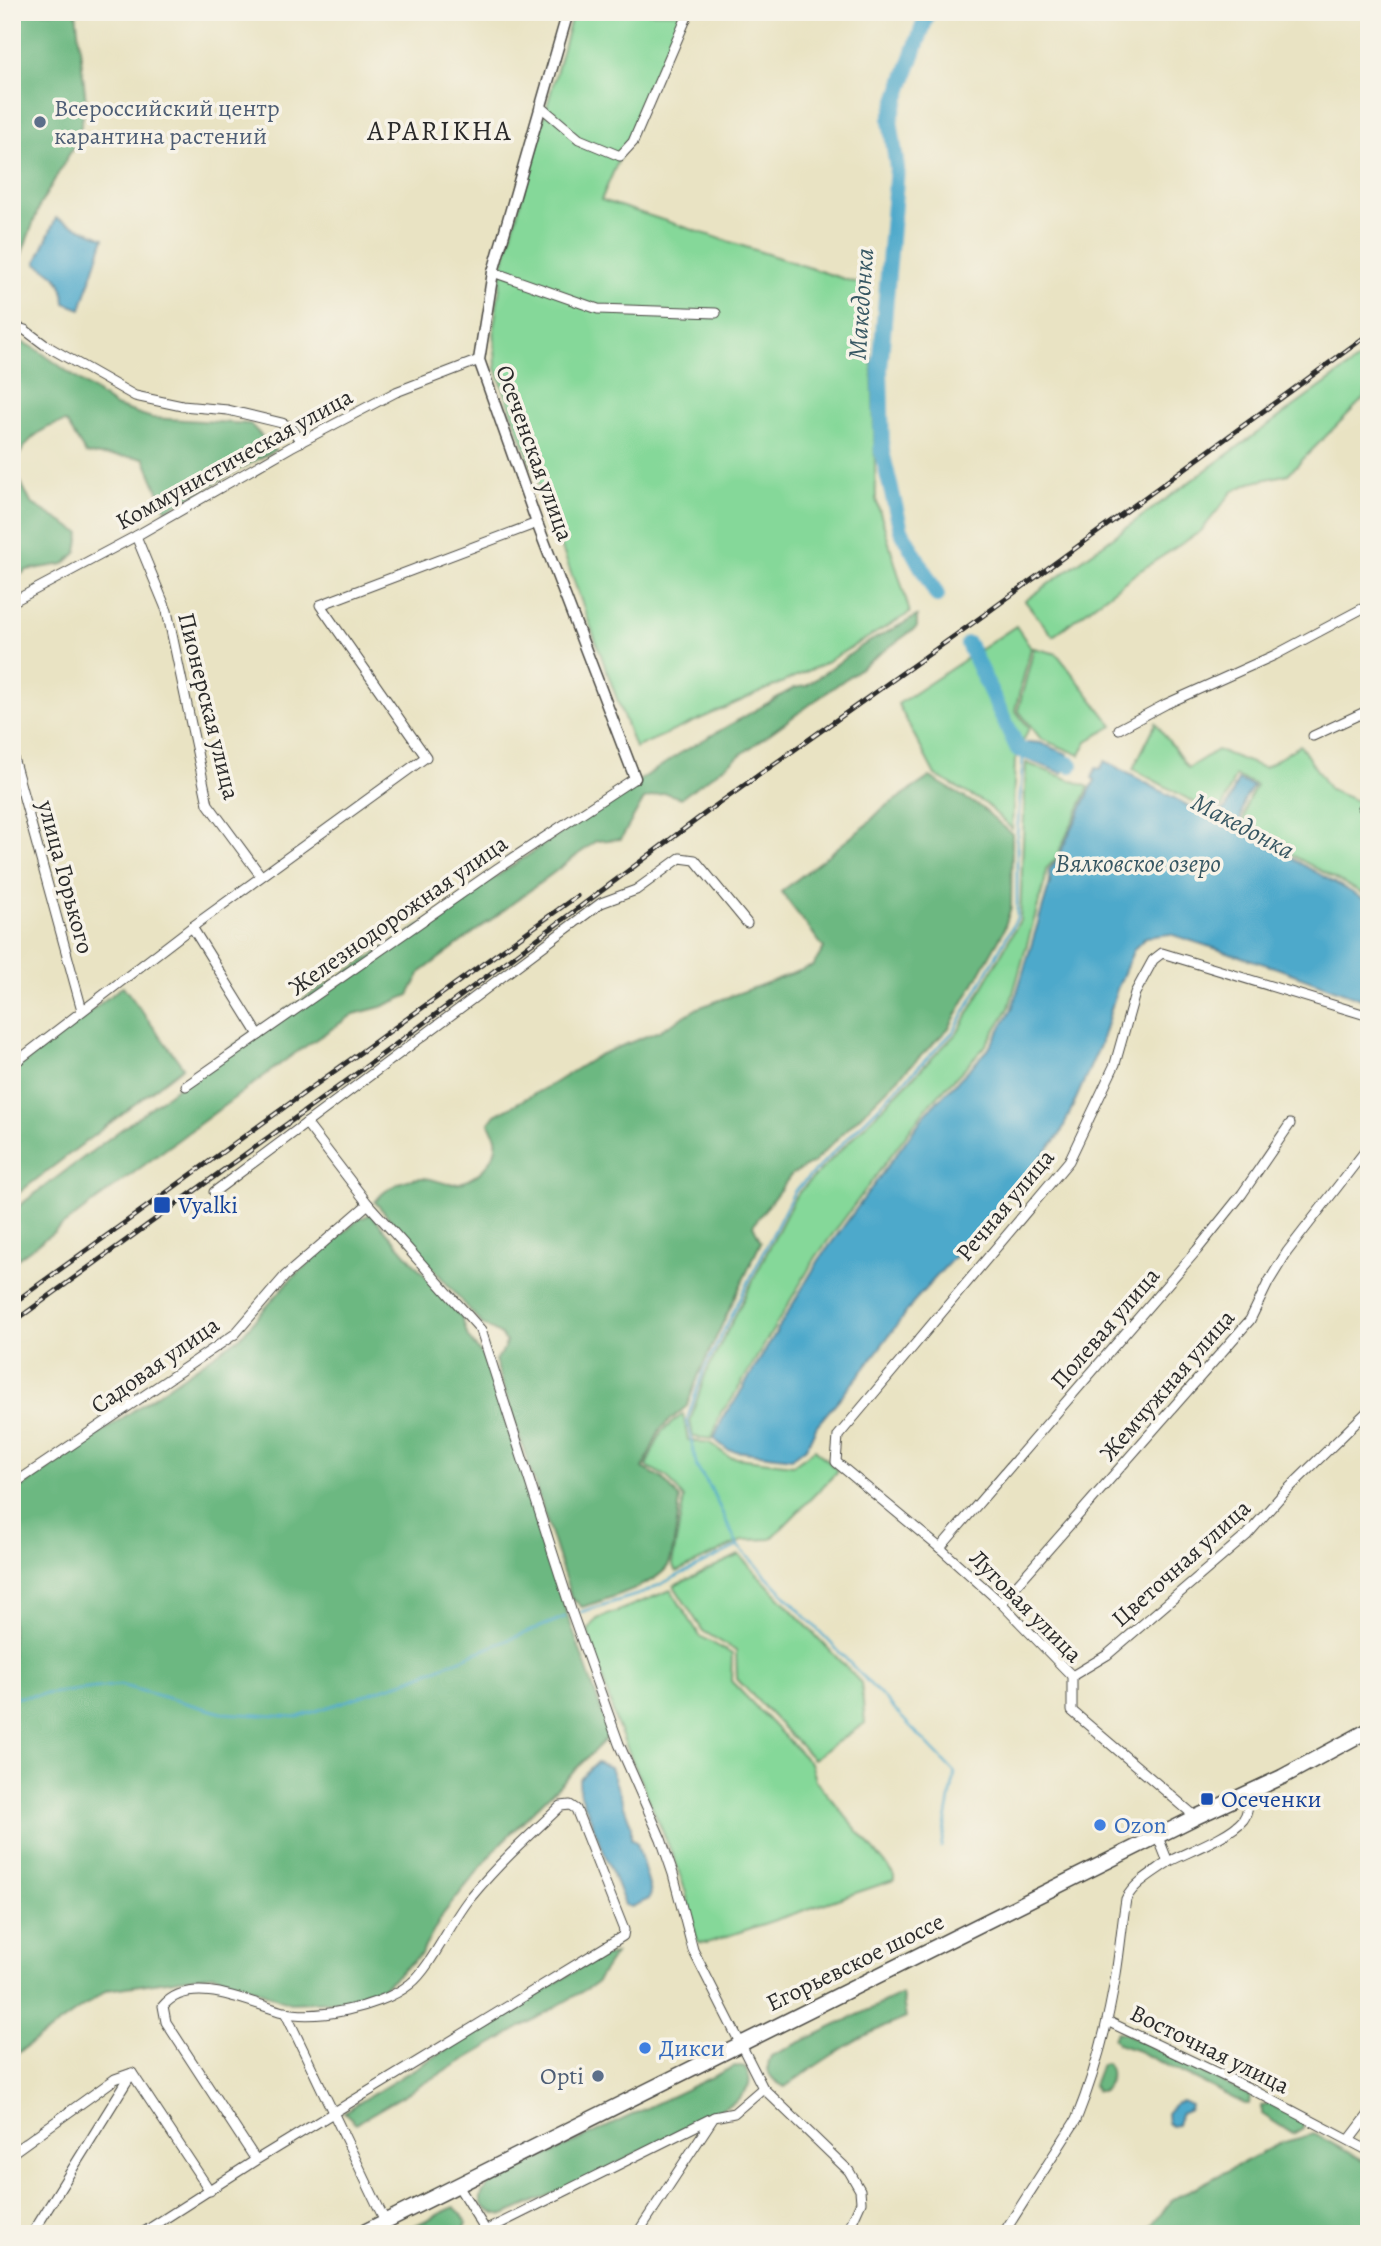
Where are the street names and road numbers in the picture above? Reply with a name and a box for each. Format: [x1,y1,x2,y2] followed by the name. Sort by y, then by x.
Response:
[488,361,582,545] street label: Осеченская улица
[110,380,358,538] street label: Коммунистическая улица
[170,609,248,803] street label: Пионерская улица
[30,796,102,957] street label: улица Горького
[282,827,514,1003] street label: Железнодорожная улица
[949,1142,1061,1268] street label: Речная улица
[1043,1260,1167,1396] street label: Полевая улица
[1092,1302,1242,1468] street label: Жемчужная улица
[84,1309,226,1421] street label: Садовая улица
[1105,1492,1257,1634] street label: Цветочная улица
[962,1542,1090,1670] street label: Луговая улица
[761,1905,949,2019] street label: Егорьевское шоссе
[1125,1997,1295,2101] street label: Восточная улица

